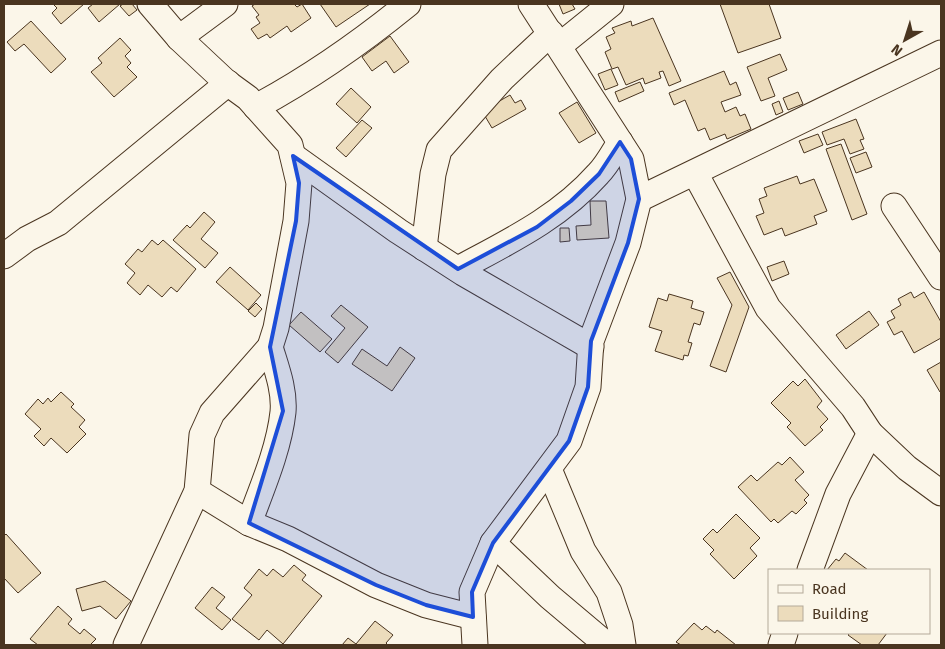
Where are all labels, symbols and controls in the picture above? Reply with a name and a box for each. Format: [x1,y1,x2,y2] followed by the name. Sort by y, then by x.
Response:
[880,15,930,65] north arrow
[888,40,906,59] text: N
[768,569,930,634] legend
[812,580,847,598] text: Road
[812,605,868,623] text: Building

